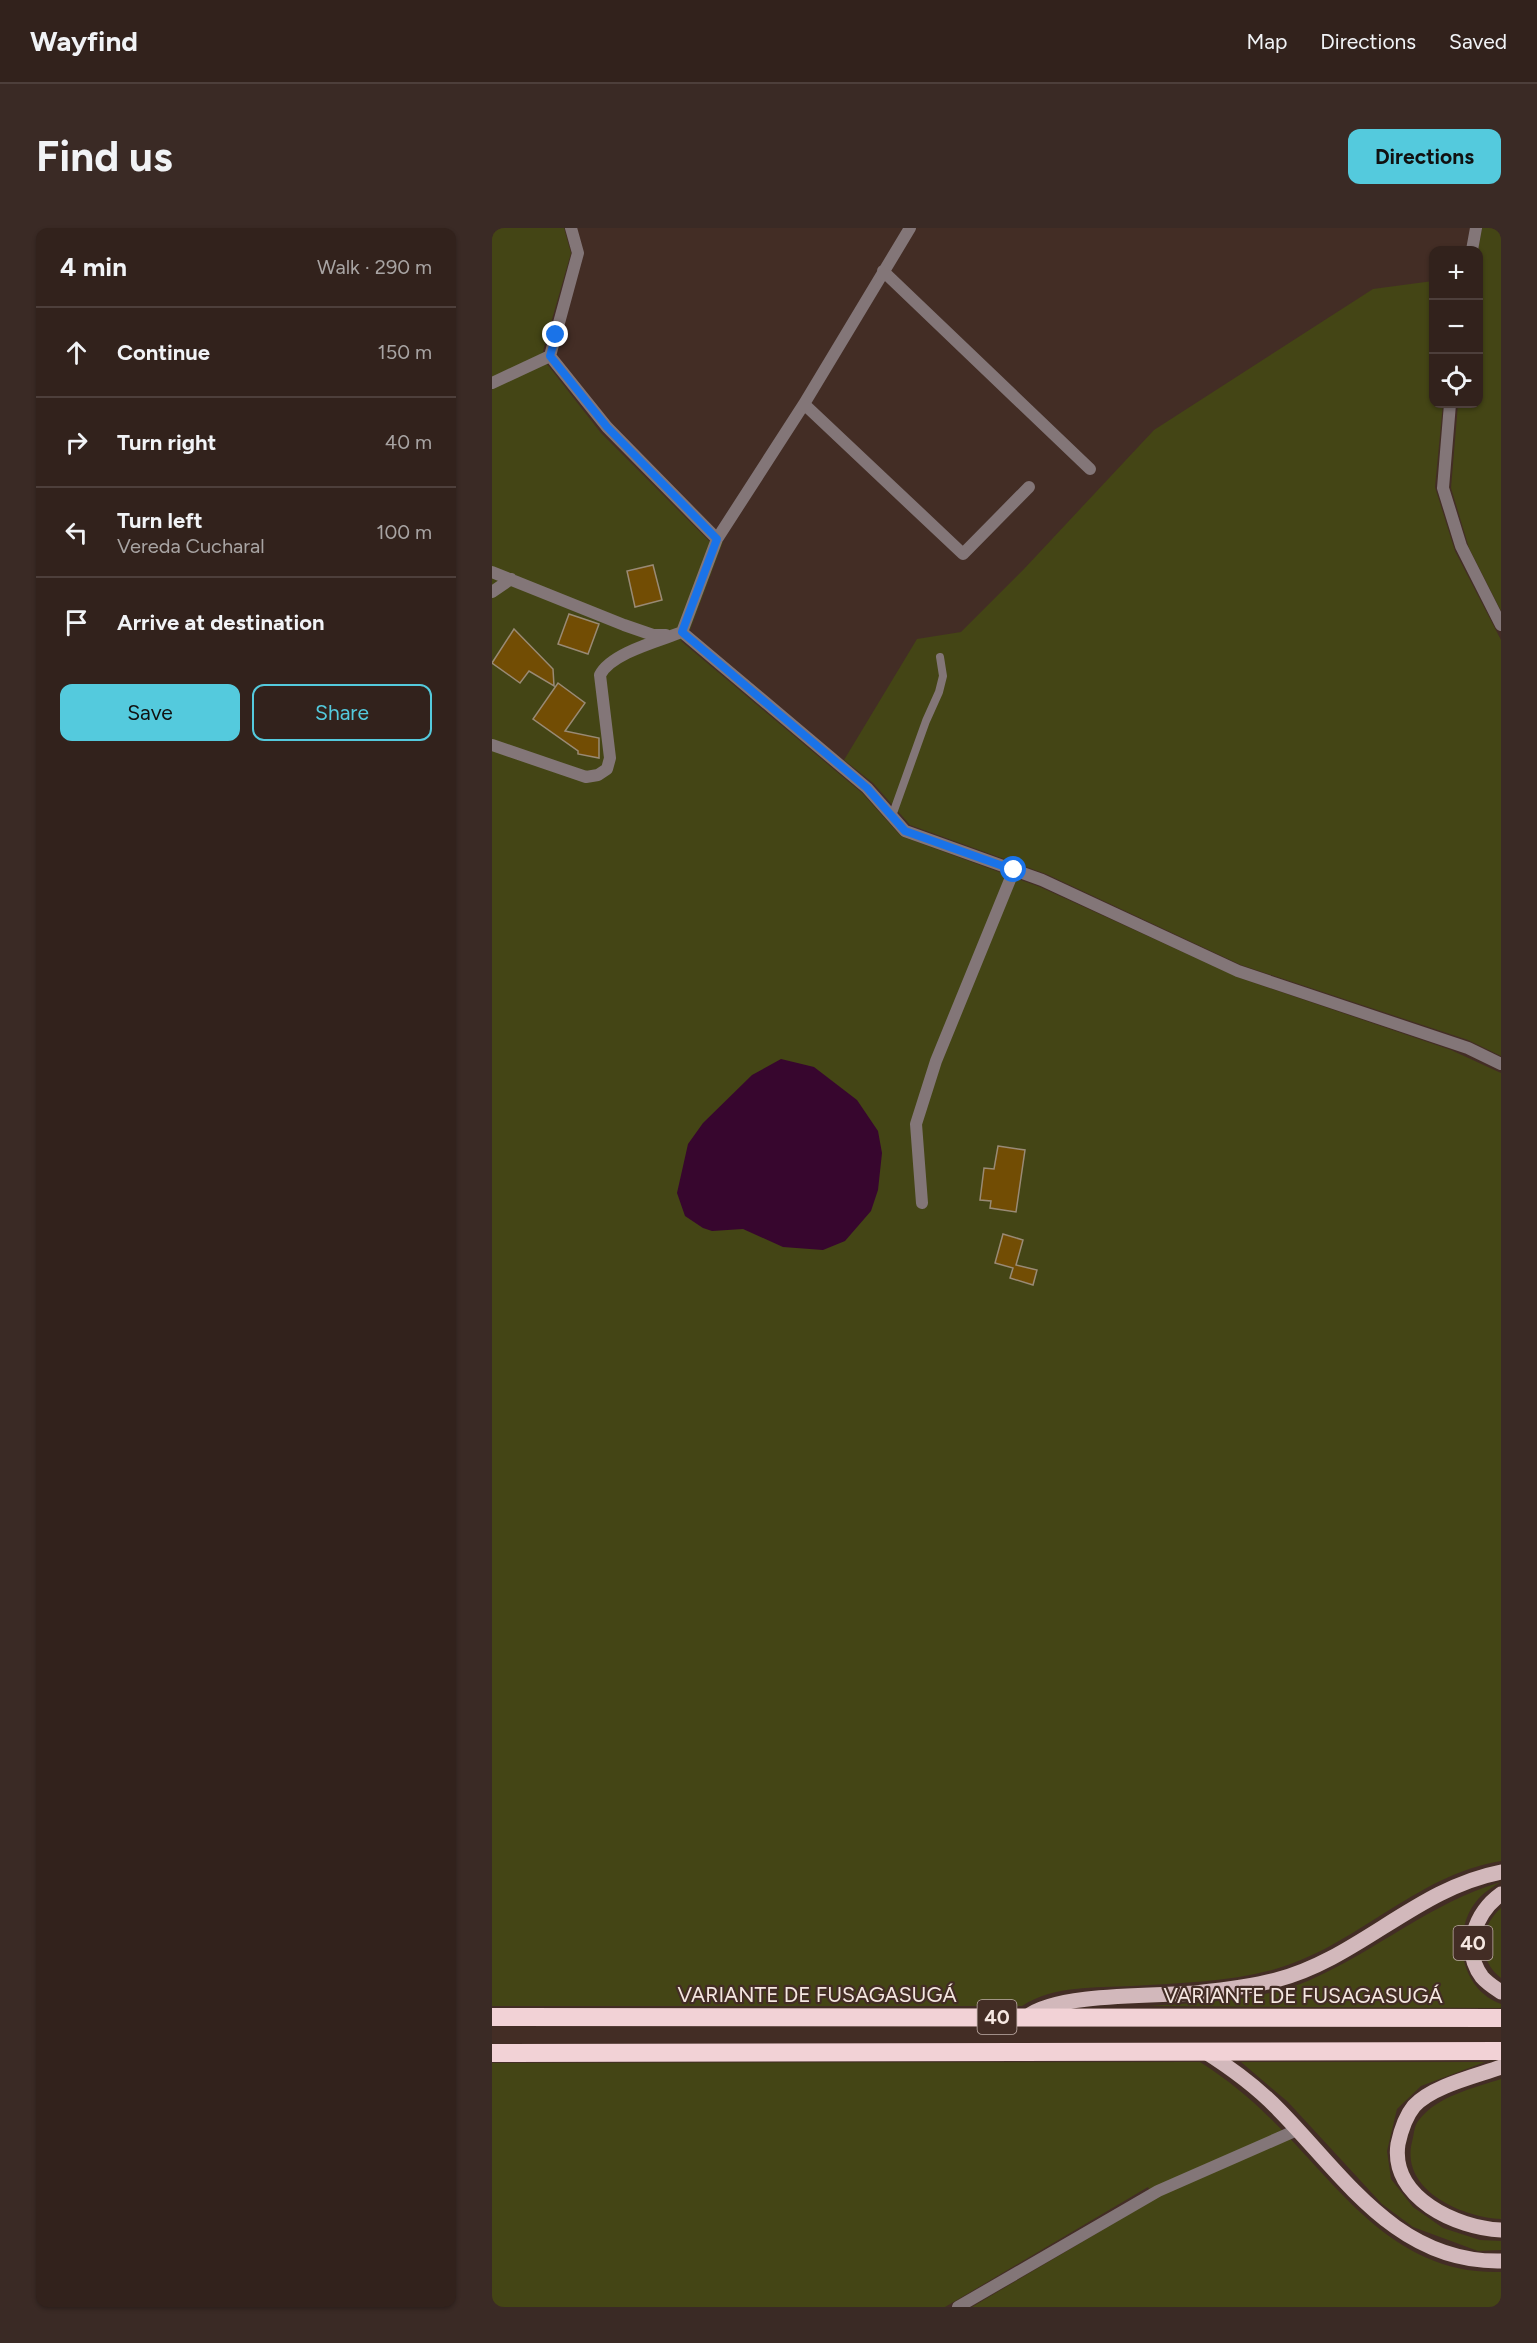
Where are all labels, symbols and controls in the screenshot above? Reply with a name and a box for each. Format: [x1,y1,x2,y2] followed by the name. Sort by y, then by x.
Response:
[30,24,138,58] text: Wayfind
[1246,29,1287,54] text: Map
[1320,29,1416,54] text: Directions
[1449,29,1507,54] text: Saved
[1348,129,1501,184] button: Directions
[36,131,173,182] text: Find us
[1429,246,1483,408] map controls
[1429,246,1483,300] button: +
[60,251,127,283] text: 4 min
[317,255,432,279] text: Walk · 290 m
[1429,300,1483,354] button: −
[542,321,568,347] route end
[60,336,93,369] icon: ahead
[117,339,210,366] text: Continue
[377,340,432,364] text: 150 m
[1429,354,1483,408] button: locate
[60,426,93,459] icon: right
[117,429,216,456] text: Turn right
[385,430,432,454] text: 40 m
[117,507,203,534] text: Turn left
[60,516,93,549] icon: left
[376,520,432,544] text: 100 m
[117,534,265,558] text: Vereda Cucharal
[60,606,93,639] icon: arrive
[117,609,325,636] text: Arrive at destination
[60,684,240,741] button: Save
[252,684,432,741] button: Share
[1000,856,1026,882] route start
[1454,1926,1492,1960] road number: 40
[677,1982,957,2007] street label: VARIANTE DE FUSAGASUGÁ
[1163,1983,1443,2008] street label: VARIANTE DE FUSAGASUGÁ
[978,2000,1016,2034] road number: 40

